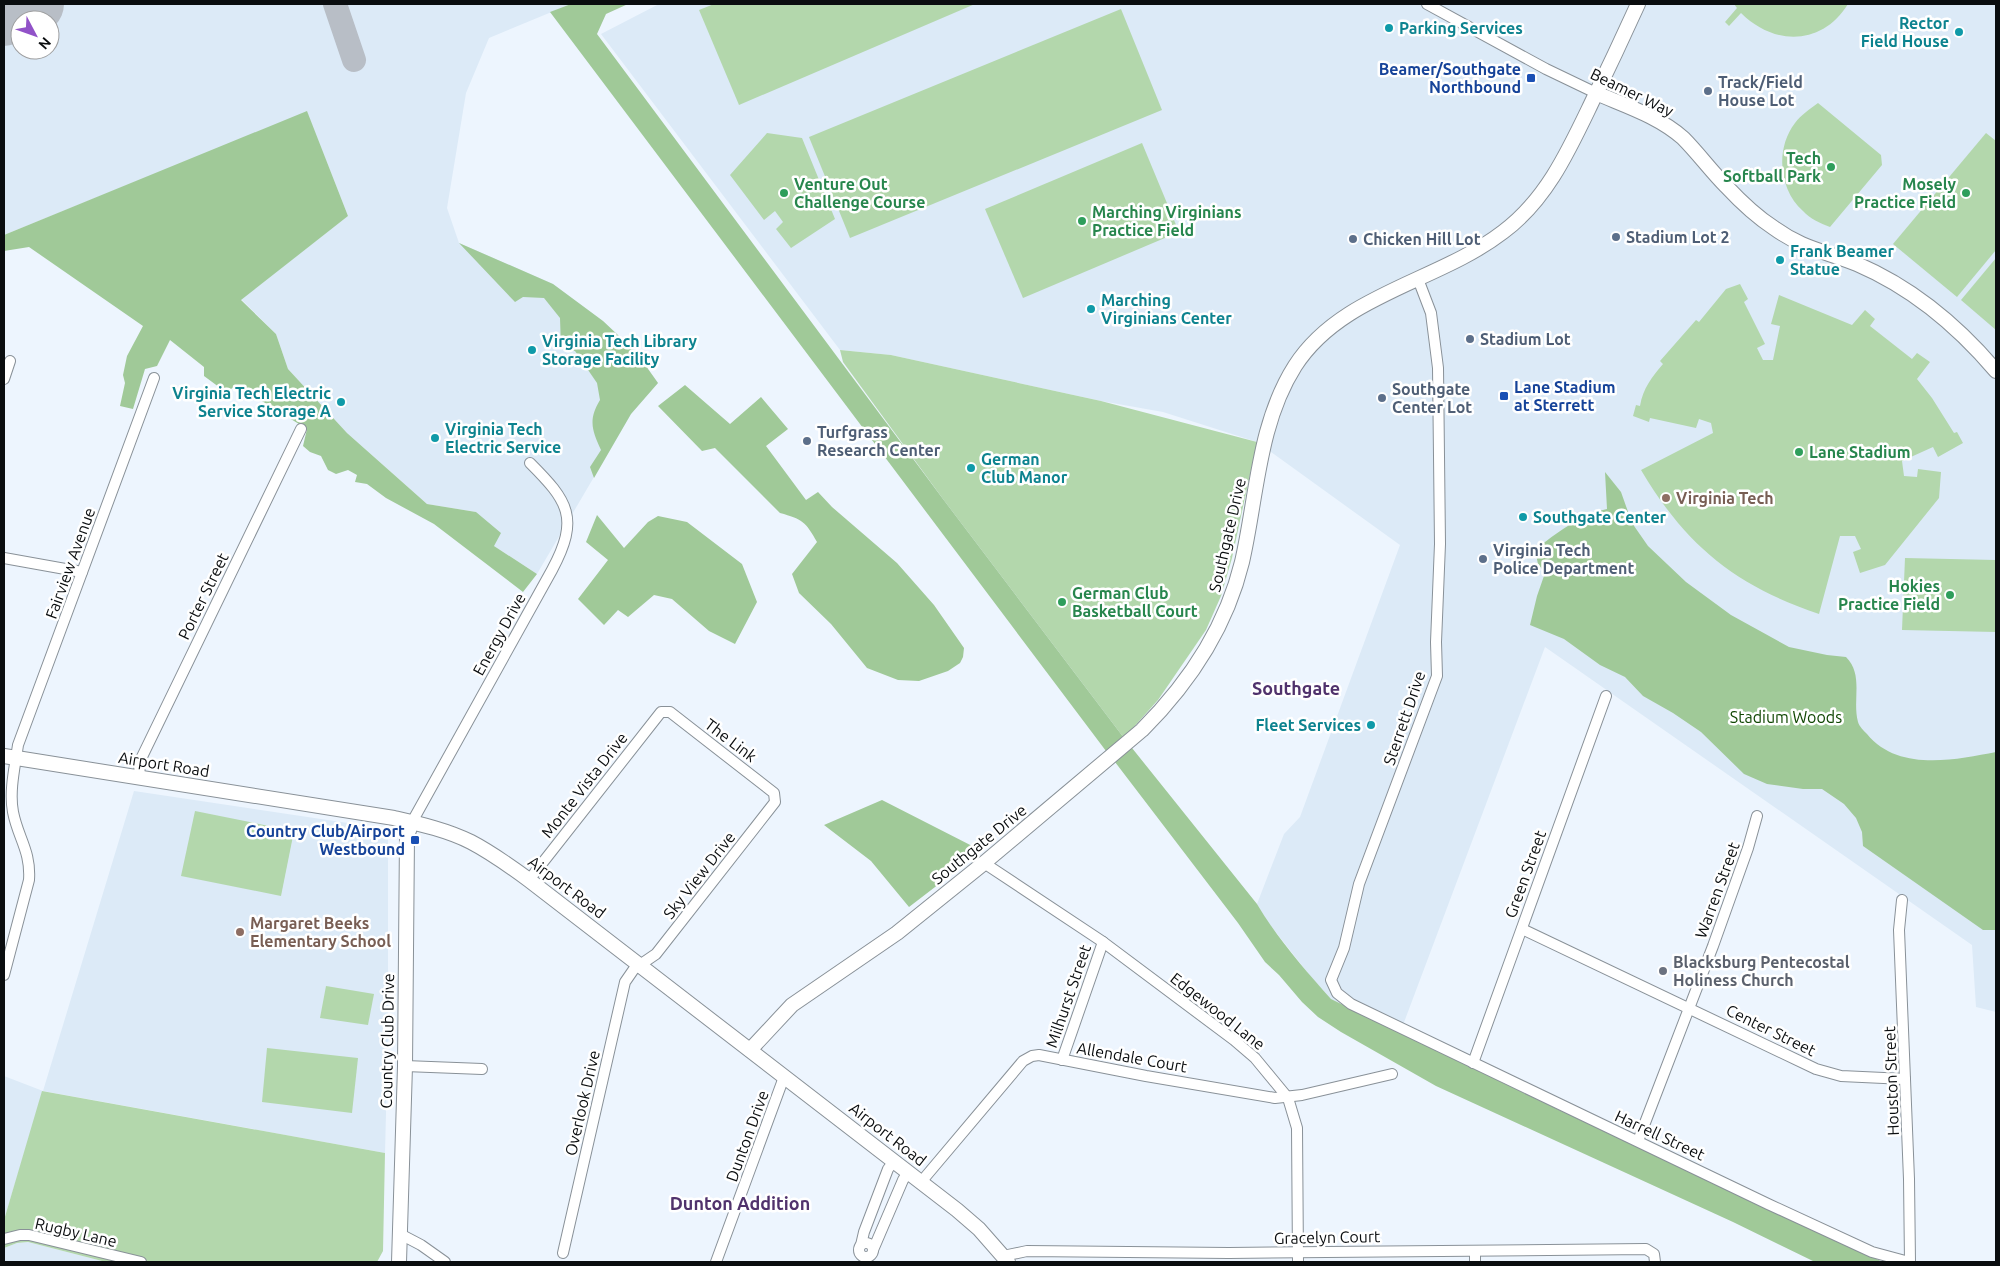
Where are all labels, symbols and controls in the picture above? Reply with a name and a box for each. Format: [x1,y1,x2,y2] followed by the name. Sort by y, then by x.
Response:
[10,10,60,60] north arrow
[1861,14,1949,50] place label: Rector Field House
[1399,19,1523,37] place label: Parking Services
[1383,22,1395,34] marker: Parking Services
[1953,26,1965,38] marker: Rector Field House
[35,34,54,53] text: N
[1379,60,1521,96] place label: Beamer/Southgate Northbound
[1588,64,1677,120] street label: Beamer Way
[1525,72,1537,84] marker: Beamer/Southgate Northbound
[1718,73,1803,109] place label: Track/Field House Lot
[1702,85,1714,97] marker: Track/Field House Lot
[1723,149,1821,185] place label: Tech Softball Park
[1825,161,1837,173] marker: Tech Softball Park
[794,175,925,211] place label: Venture Out Challenge Course
[1854,175,1956,211] place label: Mosely Practice Field
[778,187,790,199] marker: Venture Out Challenge Course
[1960,187,1972,199] marker: Mosely Practice Field
[1092,203,1242,239] place label: Marching Virginians Practice Field
[1076,215,1088,227] marker: Marching Virginians Practice Field
[1626,228,1730,246] place label: Stadium Lot 2
[1363,230,1481,248] place label: Chicken Hill Lot
[1610,231,1622,243] marker: Stadium Lot 2
[1347,233,1359,245] marker: Chicken Hill Lot
[1790,242,1894,278] place label: Frank Beamer Statue
[1774,254,1786,266] marker: Frank Beamer Statue
[1101,291,1232,327] place label: Marching Virginians Center
[1085,303,1097,315] marker: Marching Virginians Center
[1480,330,1571,348] place label: Stadium Lot
[542,332,698,368] place label: Virginia Tech Library Storage Facility
[1464,333,1476,345] marker: Stadium Lot
[526,344,538,356] marker: Virginia Tech Library Storage Facility
[1514,378,1616,414] place label: Lane Stadium at Sterrett
[1392,380,1472,416] place label: Southgate Center Lot
[172,384,332,420] place label: Virginia Tech Electric Service Storage A
[1498,390,1510,402] marker: Lane Stadium at Sterrett
[1376,392,1388,404] marker: Southgate Center Lot
[335,396,347,408] marker: Virginia Tech Electric Service Storage A
[445,420,561,456] place label: Virginia Tech Electric Service
[817,423,941,459] place label: Turfgrass Research Center
[429,432,441,444] marker: Virginia Tech Electric Service
[801,435,813,447] marker: Turfgrass Research Center
[1809,443,1911,461] place label: Lane Stadium
[1793,446,1805,458] marker: Lane Stadium
[981,450,1068,486] place label: German Club Manor
[965,462,977,474] marker: German Club Manor
[1205,476,1249,594] street label: Southgate Drive
[1676,489,1774,507] place label: Virginia Tech
[1660,492,1672,504] marker: Virginia Tech
[42,505,98,621] street label: Fairview Avenue
[1533,508,1667,526] place label: Southgate Center
[1517,511,1529,523] marker: Southgate Center
[1493,541,1634,577] place label: Virginia Tech Police Department
[174,549,232,642] street label: Porter Street
[1477,553,1489,565] marker: Virginia Tech Police Department
[1838,577,1940,613] place label: Hokies Practice Field
[1072,584,1198,620] place label: German Club Basketball Court
[1944,589,1956,601] marker: Hokies Practice Field
[469,590,529,678] street label: Energy Drive
[1056,596,1068,608] marker: German Club Basketball Court
[1379,669,1429,767] street label: Sterrett Drive
[1252,678,1340,698] district label: Southgate
[1730,708,1842,726] park label: Stadium Woods
[702,715,760,765] street label: The Link
[1255,716,1361,734] place label: Fleet Services
[1365,719,1377,731] marker: Fleet Services
[537,729,631,841] street label: Monte Vista Drive
[117,748,211,780] street label: Airport Road
[928,800,1030,888] street label: Southgate Drive
[246,822,405,858] place label: Country Club/Airport Westbound
[1501,827,1549,920] street label: Green Street
[660,828,738,922] street label: Sky View Drive
[409,834,421,846] marker: Country Club/Airport Westbound
[1691,839,1743,941] street label: Warren Street
[525,852,609,922] street label: Airport Road
[250,914,391,950] place label: Margaret Beeks Elementary School
[234,926,246,938] marker: Margaret Beeks Elementary School
[1042,941,1094,1050] street label: Milhurst Street
[1673,953,1850,989] place label: Blacksburg Pentecostal Holiness Church
[1657,965,1669,977] marker: Blacksburg Pentecostal Holiness Church
[1167,969,1269,1053] street label: Edgewood Lane
[377,973,397,1109] street label: Country Club Drive
[1723,1001,1819,1060] street label: Center Street
[1880,1025,1902,1136] street label: Houston Street
[1075,1038,1189,1076] street label: Allendale Court
[561,1049,603,1157] street label: Overlook Drive
[722,1088,772,1184] street label: Dunton Drive
[846,1099,930,1169] street label: Airport Road
[1612,1106,1708,1164] street label: Harrell Street
[670,1193,810,1213] district label: Dunton Addition
[33,1214,119,1250] street label: Rugby Lane
[1274,1227,1381,1247] street label: Gracelyn Court

